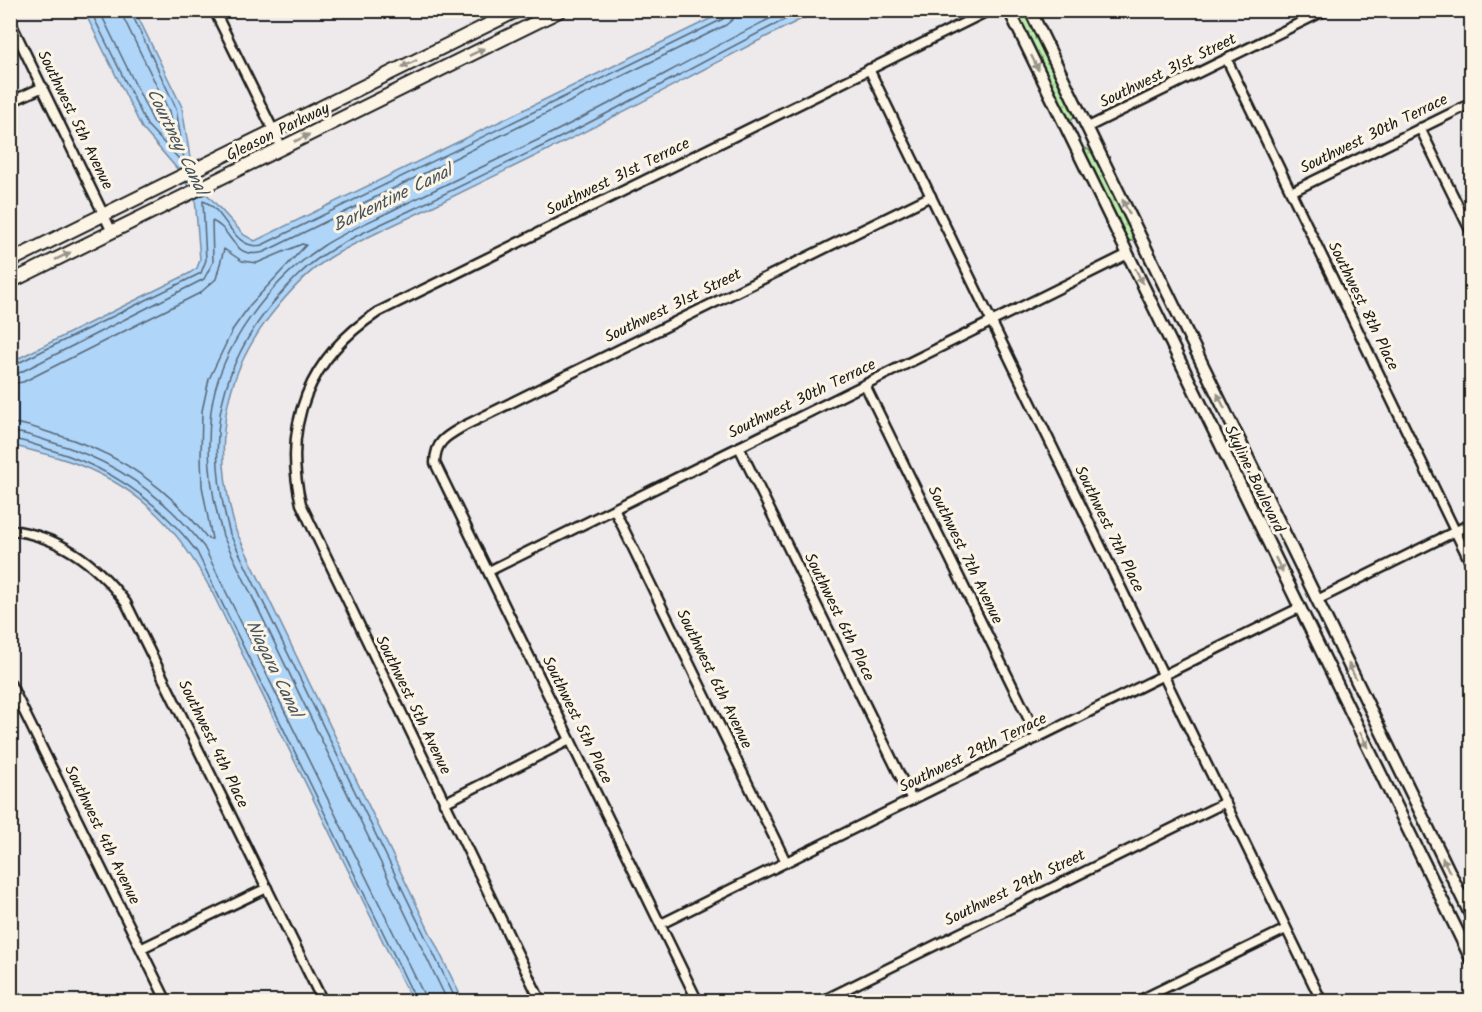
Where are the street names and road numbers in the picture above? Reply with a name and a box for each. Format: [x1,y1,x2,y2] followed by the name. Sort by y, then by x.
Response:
[1095,27,1242,115] street label: Southwest 31st Street
[30,46,120,194] street label: Southwest 5th Avenue
[1296,87,1452,181] street label: Southwest 30th Terrace
[222,96,334,168] street label: Gleason Parkway
[542,131,694,223] street label: Southwest 31st Terrace
[1321,237,1405,375] street label: Southwest 8th Place
[600,262,747,350] street label: Southwest 31st Street
[724,352,880,446] street label: Southwest 30th Terrace
[1217,421,1291,538] street label: Skyline Boulevard
[1067,461,1151,597] street label: Southwest 7th Place
[921,482,1009,628] street label: Southwest 7th Avenue
[797,549,881,685] street label: Southwest 6th Place
[669,605,759,753] street label: Southwest 6th Avenue
[368,631,458,779] street label: Southwest 5th Avenue
[535,652,619,788] street label: Southwest 5th Place
[171,676,255,812] street label: Southwest 4th Place
[895,706,1051,800] street label: Southwest 29th Terrace
[57,761,147,909] street label: Southwest 4th Avenue
[940,843,1091,933] street label: Southwest 29th Street

